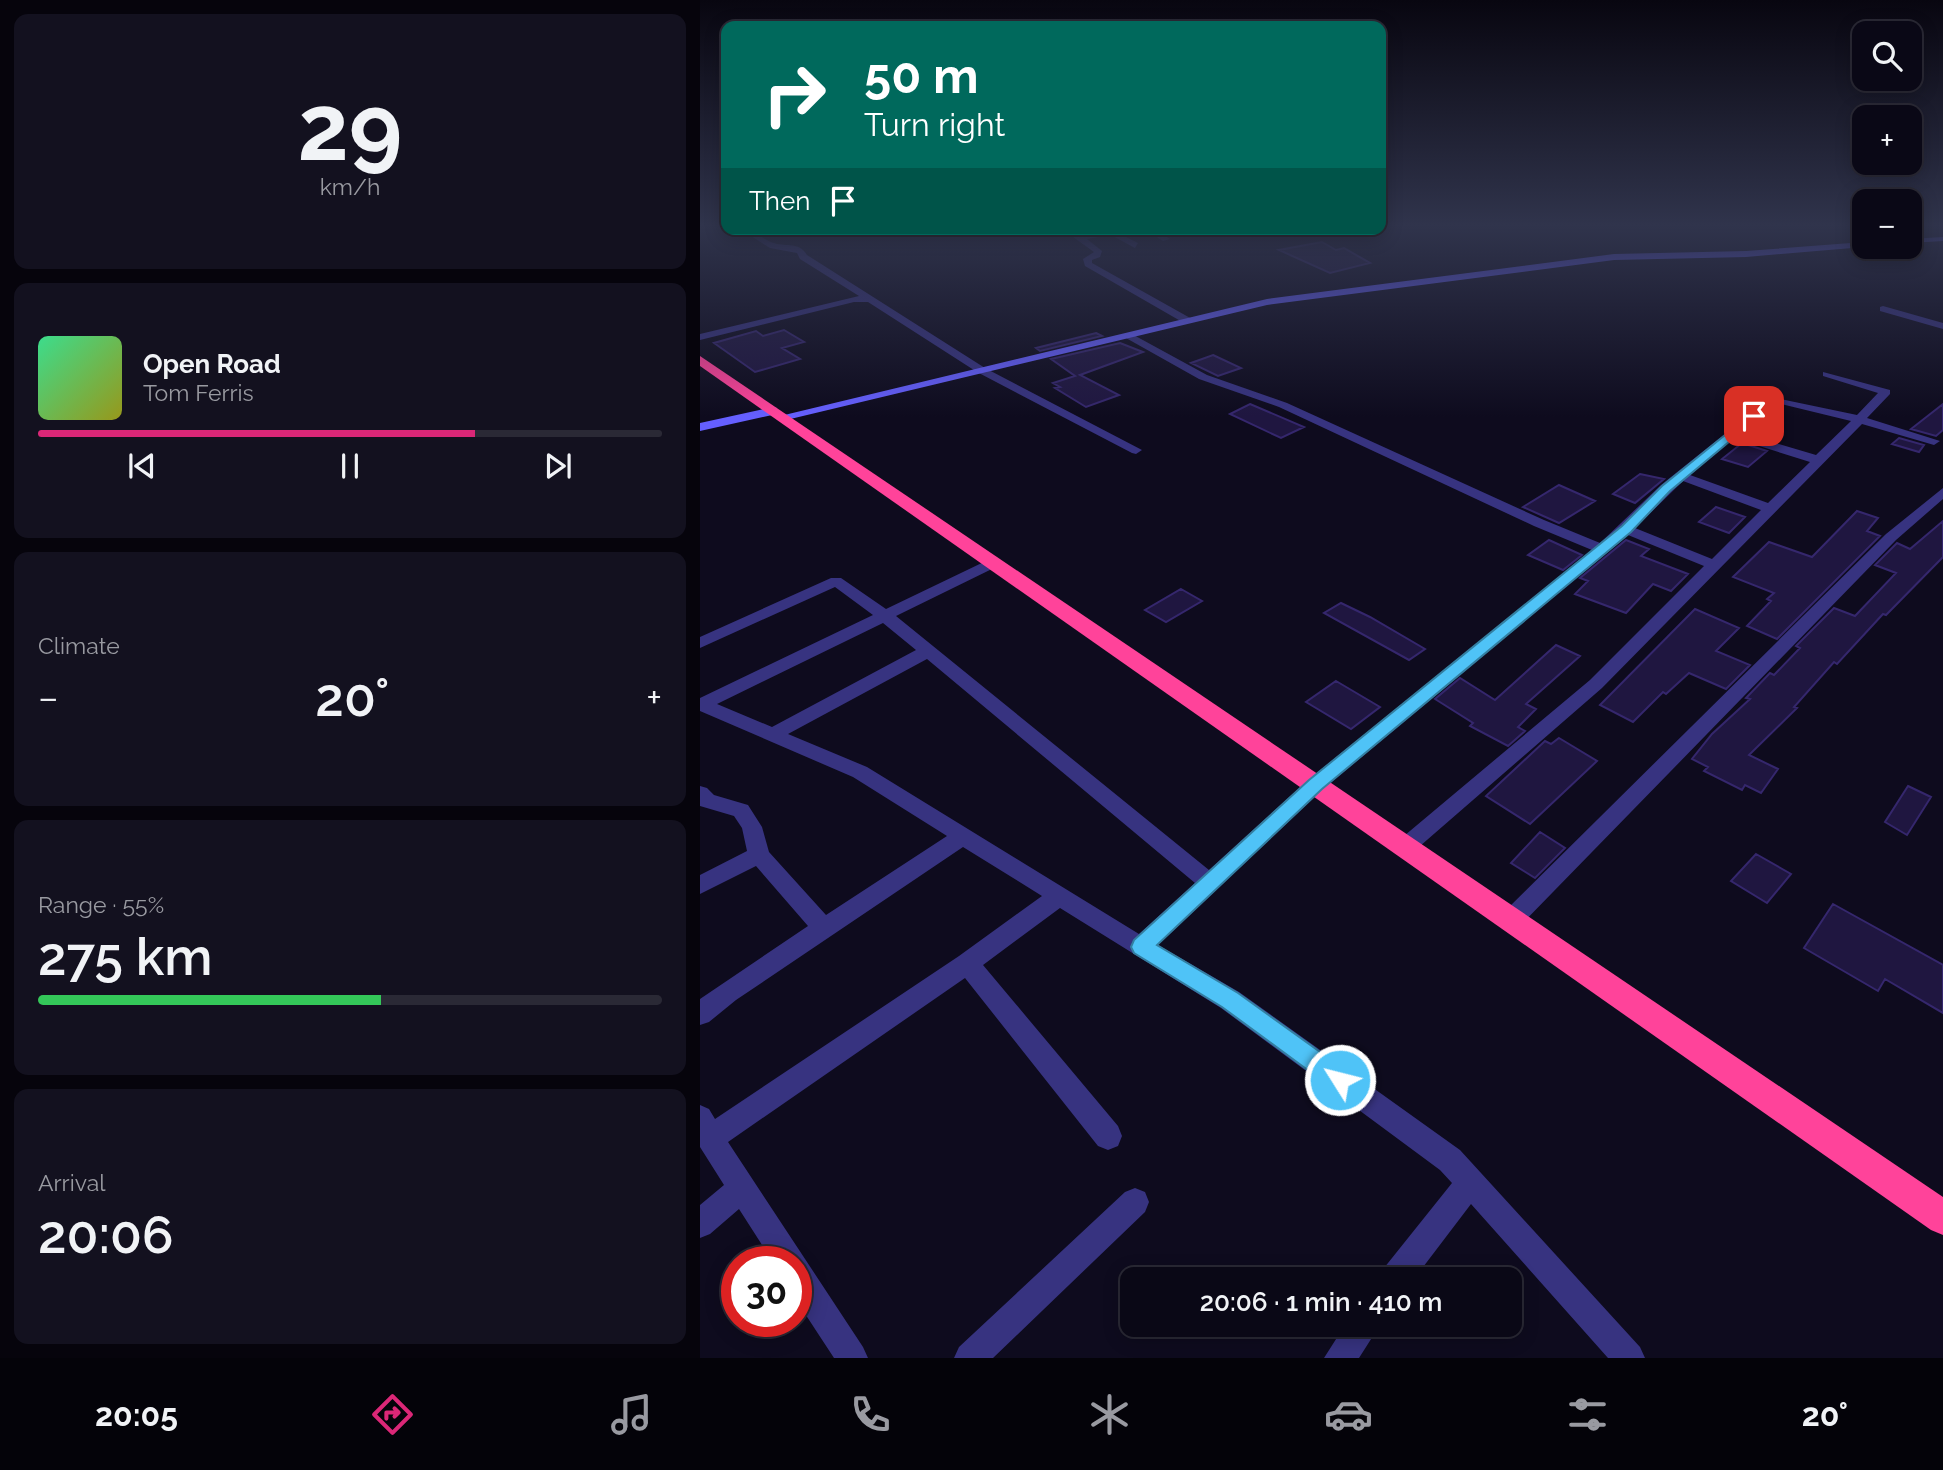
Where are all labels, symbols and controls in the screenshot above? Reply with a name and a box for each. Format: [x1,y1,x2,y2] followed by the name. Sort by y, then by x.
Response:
[1852,21,1922,259] map controls
[1852,21,1922,91] button: search
[864,47,979,104] text: 50 m
[749,49,840,140] icon: right
[298,74,402,181] text: 29
[1852,105,1922,175] button: +
[864,106,1005,143] text: Turn right
[320,173,380,200] text: km/h
[824,182,862,220] icon: arrive
[749,186,810,216] text: Then
[1852,189,1922,259] button: −
[143,349,281,379] text: Open Road
[143,379,254,406] text: Tom Ferris
[1724,386,1784,446] pin
[1735,397,1773,435] icon: arrive
[123,447,161,485] icon: previous
[331,447,369,485] icon: pause
[539,447,577,485] icon: next
[38,632,120,659] text: Climate
[315,667,389,728] text: 20°
[38,675,58,720] text: −
[646,675,662,720] text: +
[38,891,164,918] text: Range · 55%
[38,926,213,987] text: 275 km
[1303,1043,1377,1117] position arrow
[38,1169,105,1196] text: Arrival
[38,1204,174,1265] text: 20:06
[721,1246,812,1337] speed limit sign: 30
[1200,1287,1442,1317] text: 20:06 · 1 min · 410 m
[368,1390,417,1439] icon: directions
[607,1390,656,1439] icon: music
[846,1390,895,1439] icon: phone
[1085,1390,1134,1439] icon: climate
[1324,1390,1373,1439] icon: car
[1563,1390,1612,1439] icon: filters
[95,1396,178,1433] text: 20:05
[1802,1396,1848,1433] text: 20°

